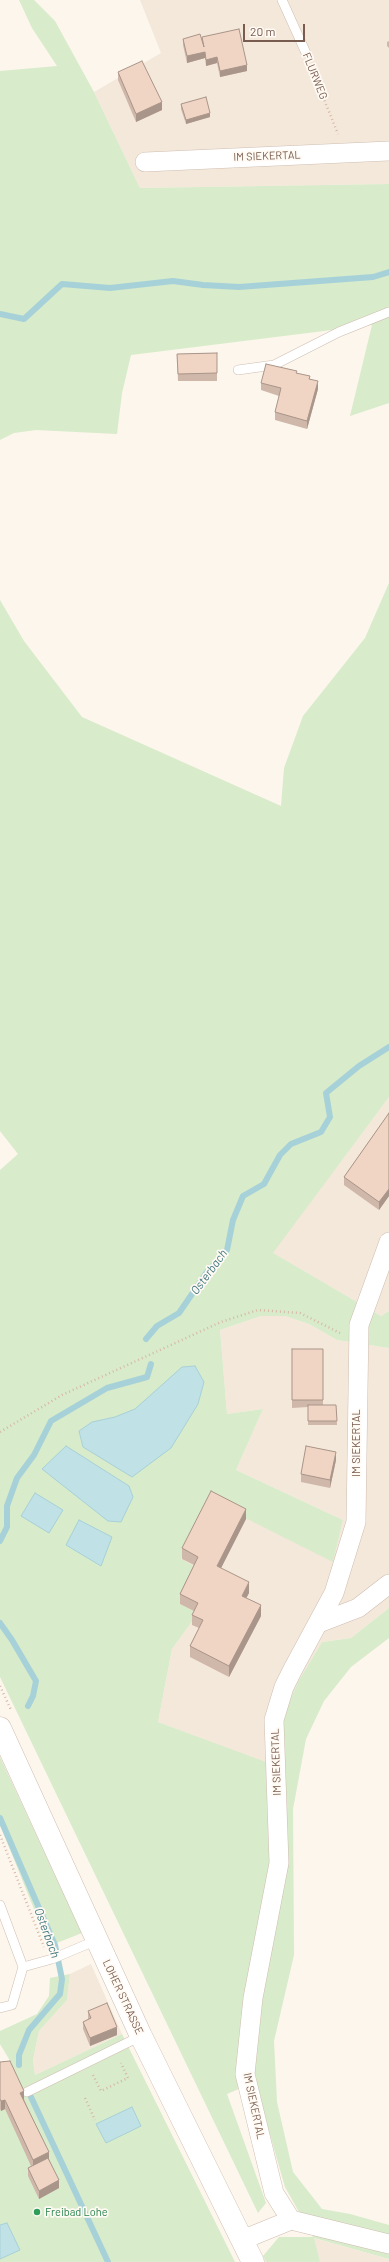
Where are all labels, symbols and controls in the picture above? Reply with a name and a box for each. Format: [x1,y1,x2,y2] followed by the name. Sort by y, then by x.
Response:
[245,16,307,42] scale bar
[250,24,276,38] text: 20 m
[300,51,330,101] street label: FLURWEG
[233,148,301,164] street label: IM SIEKERTAL
[188,1247,230,1297] water label: Osterbach
[349,1409,363,1477] street label: IM SIEKERTAL
[268,1728,284,1796] street label: IM SIEKERTAL
[31,1906,63,1960] water label: Osterbach
[100,1957,146,2037] street label: LOHER STRASSE
[241,2072,267,2140] street label: IM SIEKERTAL
[45,2205,108,2219] place label: Freibad Lohe
[32,2207,42,2217] marker: Freibad Lohe

